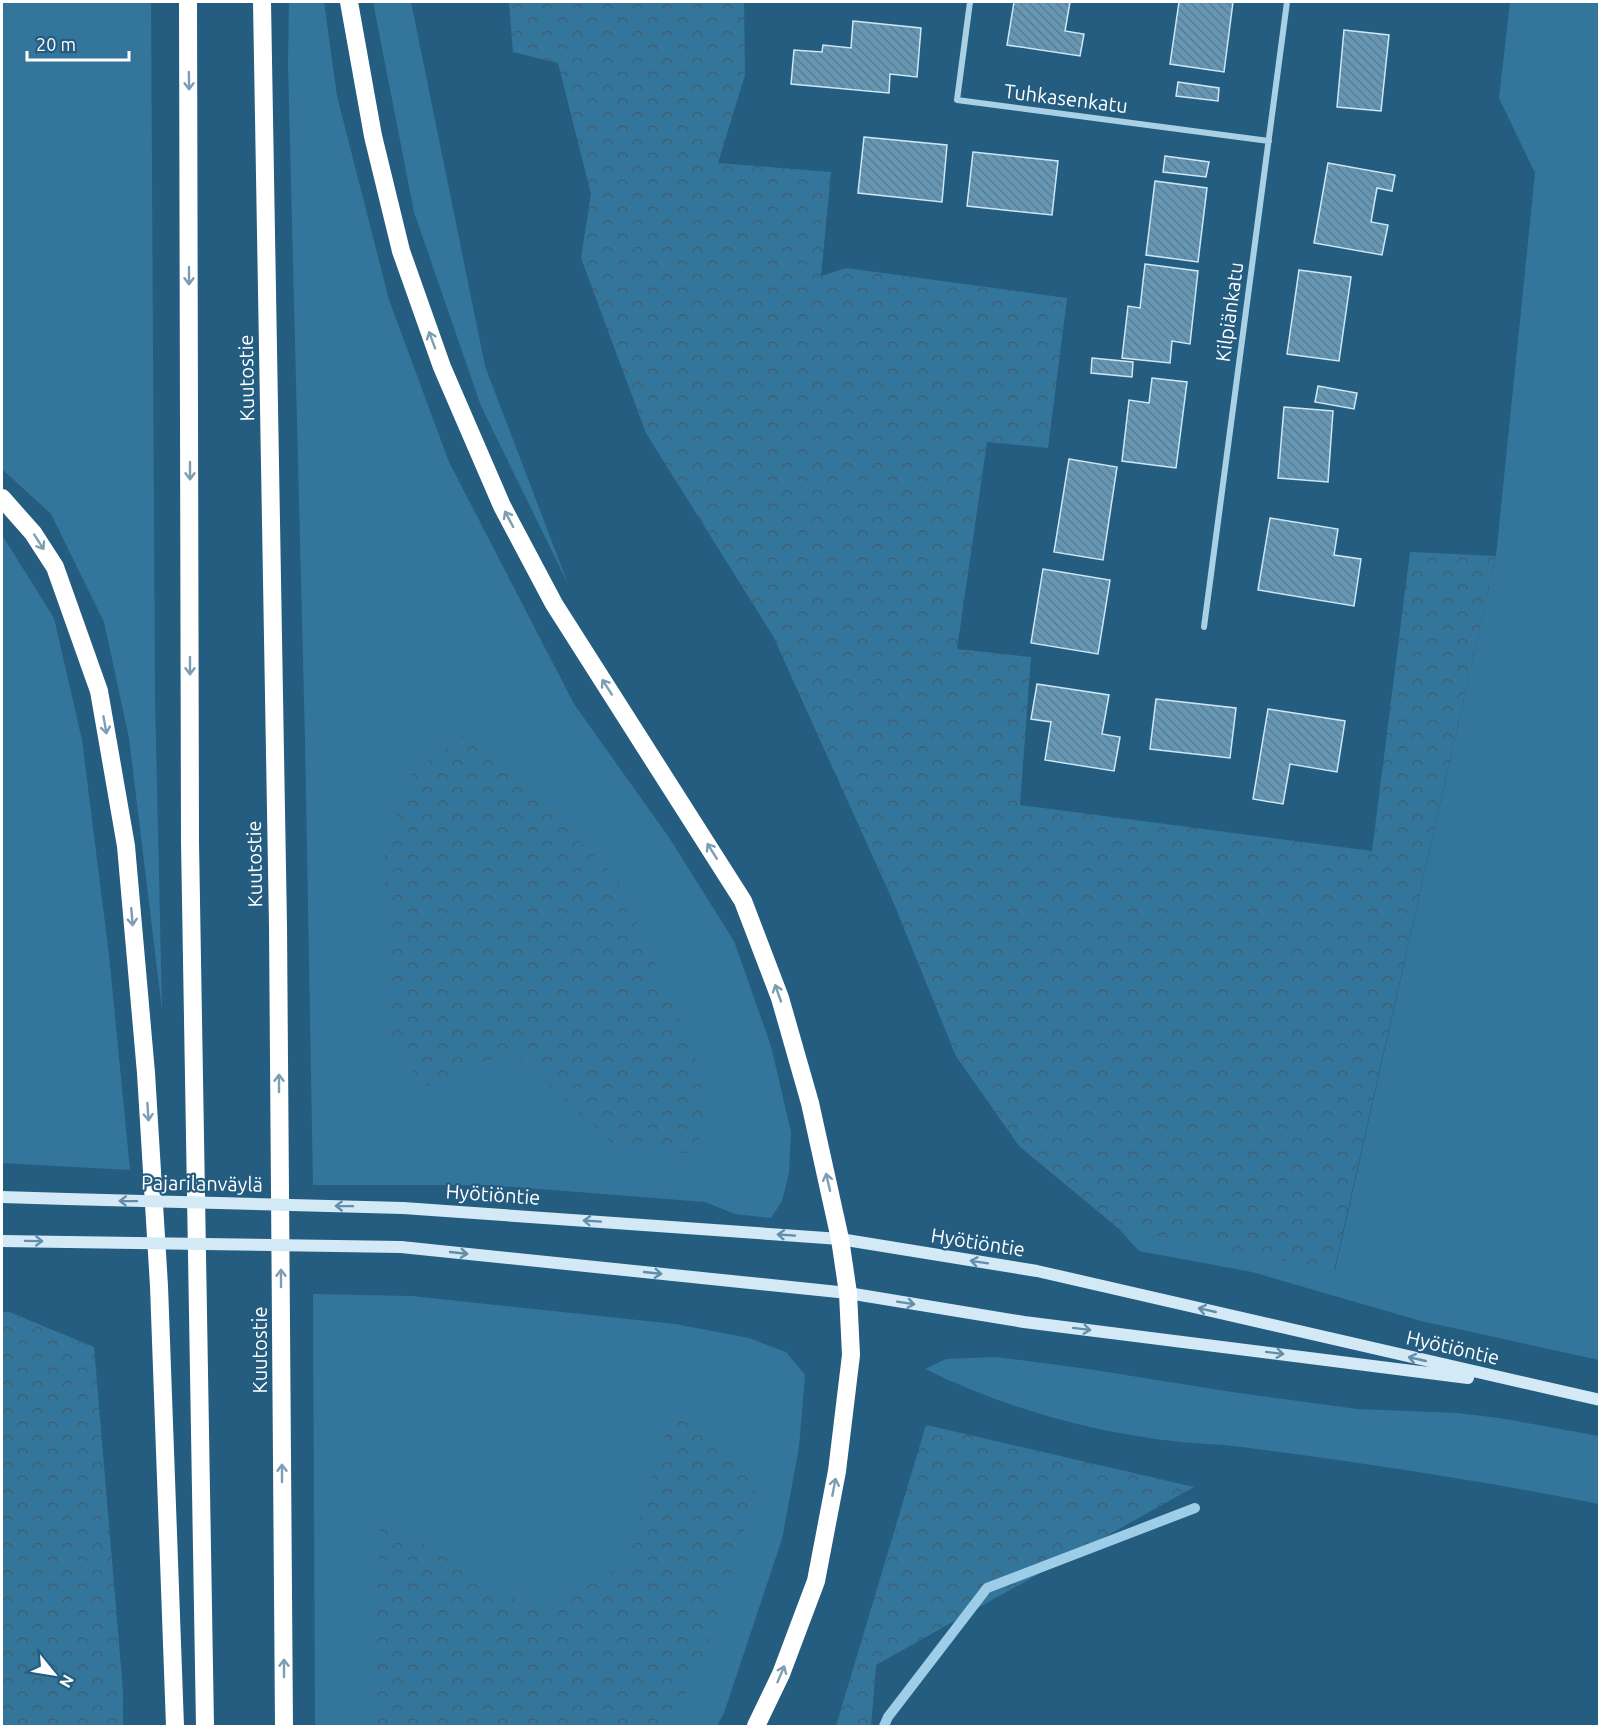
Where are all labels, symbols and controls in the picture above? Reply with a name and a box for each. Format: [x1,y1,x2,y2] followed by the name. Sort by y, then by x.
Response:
[27,24,129,62] scale bar
[36,34,76,54] text: 20 m
[183,70,195,90] one-way arrow
[1003,79,1129,117] street label: Tuhkasenkatu
[1211,261,1247,363] street label: Kilpiänkatu
[183,265,195,285] one-way arrow
[426,331,437,350] one-way arrow
[234,334,258,422] street label: Kuutostie
[184,460,196,480] one-way arrow
[503,511,515,528] one-way arrow
[33,534,45,550] one-way arrow
[184,655,196,675] one-way arrow
[601,679,613,696] one-way arrow
[100,714,111,734] one-way arrow
[242,820,266,908] street label: Kuutostie
[706,843,718,860] one-way arrow
[127,907,138,927] one-way arrow
[771,984,782,1003] one-way arrow
[273,1074,285,1094] one-way arrow
[143,1101,154,1121] one-way arrow
[141,1170,263,1196] street label: Pajarilanväylä
[821,1172,833,1191] one-way arrow
[445,1179,541,1209] street label: Hyötiöntie
[119,1195,139,1207] one-way arrow
[335,1200,355,1212] one-way arrow
[582,1215,602,1226] one-way arrow
[929,1223,1027,1261] street label: Hyötiöntie
[777,1229,797,1240] one-way arrow
[24,1236,44,1247] one-way arrow
[448,1248,468,1259] one-way arrow
[970,1256,990,1267] one-way arrow
[642,1268,662,1279] one-way arrow
[275,1269,287,1289] one-way arrow
[895,1297,915,1308] one-way arrow
[1198,1304,1217,1316] one-way arrow
[248,1307,271,1393] street label: Kuutostie
[1071,1324,1091,1335] one-way arrow
[1404,1325,1502,1369] street label: Hyötiöntie
[1265,1348,1285,1359] one-way arrow
[1408,1353,1428,1364] one-way arrow
[276,1464,288,1484] one-way arrow
[829,1477,840,1497] one-way arrow
[24,1644,84,1704] north arrow
[278,1659,290,1679] one-way arrow
[776,1665,787,1683] one-way arrow
[56,1672,78,1691] text: N

